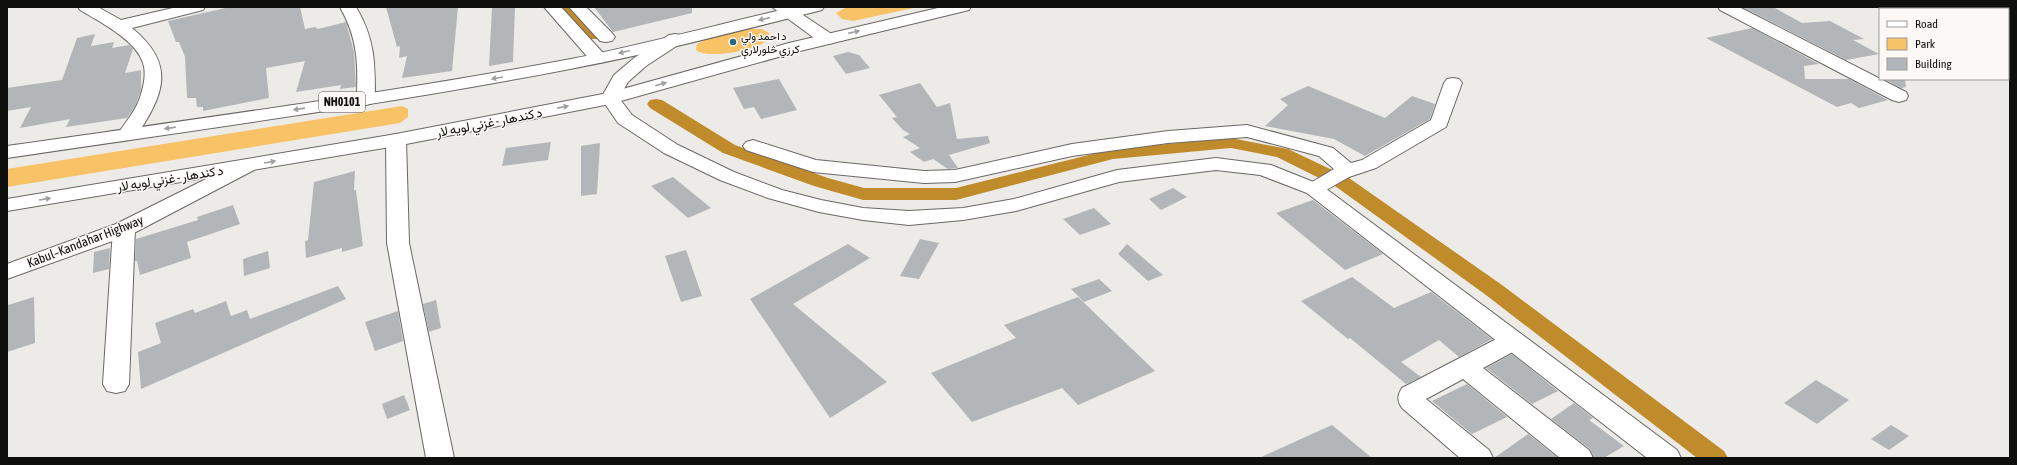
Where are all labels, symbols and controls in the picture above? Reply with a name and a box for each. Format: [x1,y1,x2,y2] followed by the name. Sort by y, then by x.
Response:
[1879,8,2009,80] legend
[758,16,770,22] one-way arrow
[1915,17,1938,31] text: Road
[848,29,860,35] one-way arrow
[741,30,800,60] place label: د احمد ولي کرزي څلورلارې
[728,37,738,47] marker: د احمد ولي کرزي څلورلارې
[1915,37,1936,51] text: Park
[618,49,630,55] one-way arrow
[1915,57,1953,71] text: Building
[490,75,503,81] one-way arrow
[655,81,667,87] one-way arrow
[319,92,365,112] road number: NH0101
[557,104,570,110] one-way arrow
[434,105,544,143] street label: د کندهار - غزني لويه لار
[293,106,305,112] one-way arrow
[164,125,176,131] one-way arrow
[264,158,277,164] one-way arrow
[115,163,225,197] street label: د کندهار - غزني لويه لار
[39,195,52,201] one-way arrow
[25,212,146,271] street label: Kabul–Kandahar Highway

